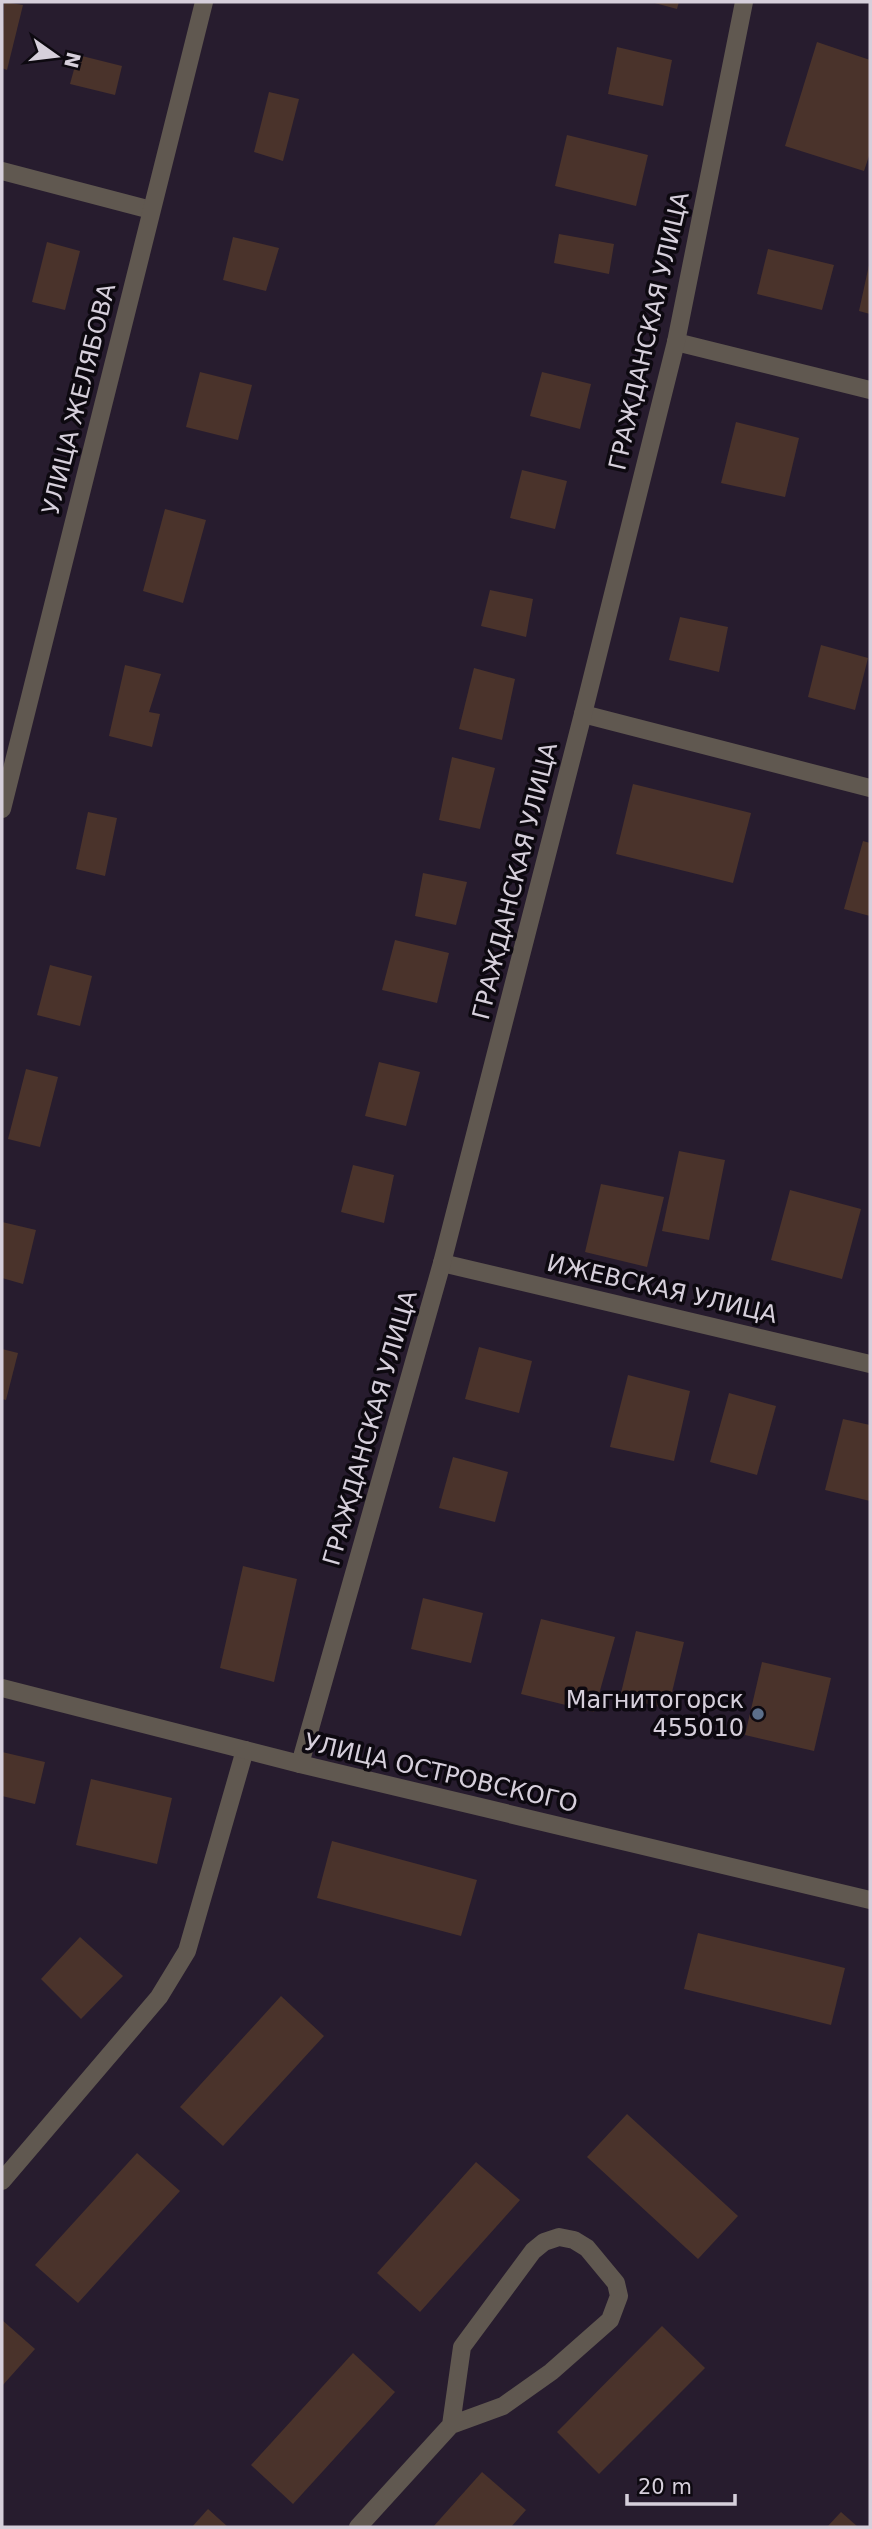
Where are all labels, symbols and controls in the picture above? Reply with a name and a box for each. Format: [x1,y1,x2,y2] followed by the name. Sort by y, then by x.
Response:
[21,21,91,91] north arrow
[60,50,85,70] text: N
[603,189,695,473] street label: ГРАЖДАНСКАЯ УЛИЦА
[37,280,121,518] street label: УЛИЦА ЖЕЛЯБОВА
[467,739,563,1023] street label: ГРАЖДАНСКАЯ УЛИЦА
[544,1249,781,1329] street label: ИЖЕВСКАЯ УЛИЦА
[317,1287,423,1569] street label: ГРАЖДАНСКАЯ УЛИЦА
[566,1686,744,1742] place label: Магнитогорск 455010
[750,1706,766,1722] marker: Магнитогорск 455010
[302,1728,580,1818] street label: УЛИЦА ОСТРОВСКОГО
[627,2462,736,2506] scale bar
[638,2475,692,2499] text: 20 m

